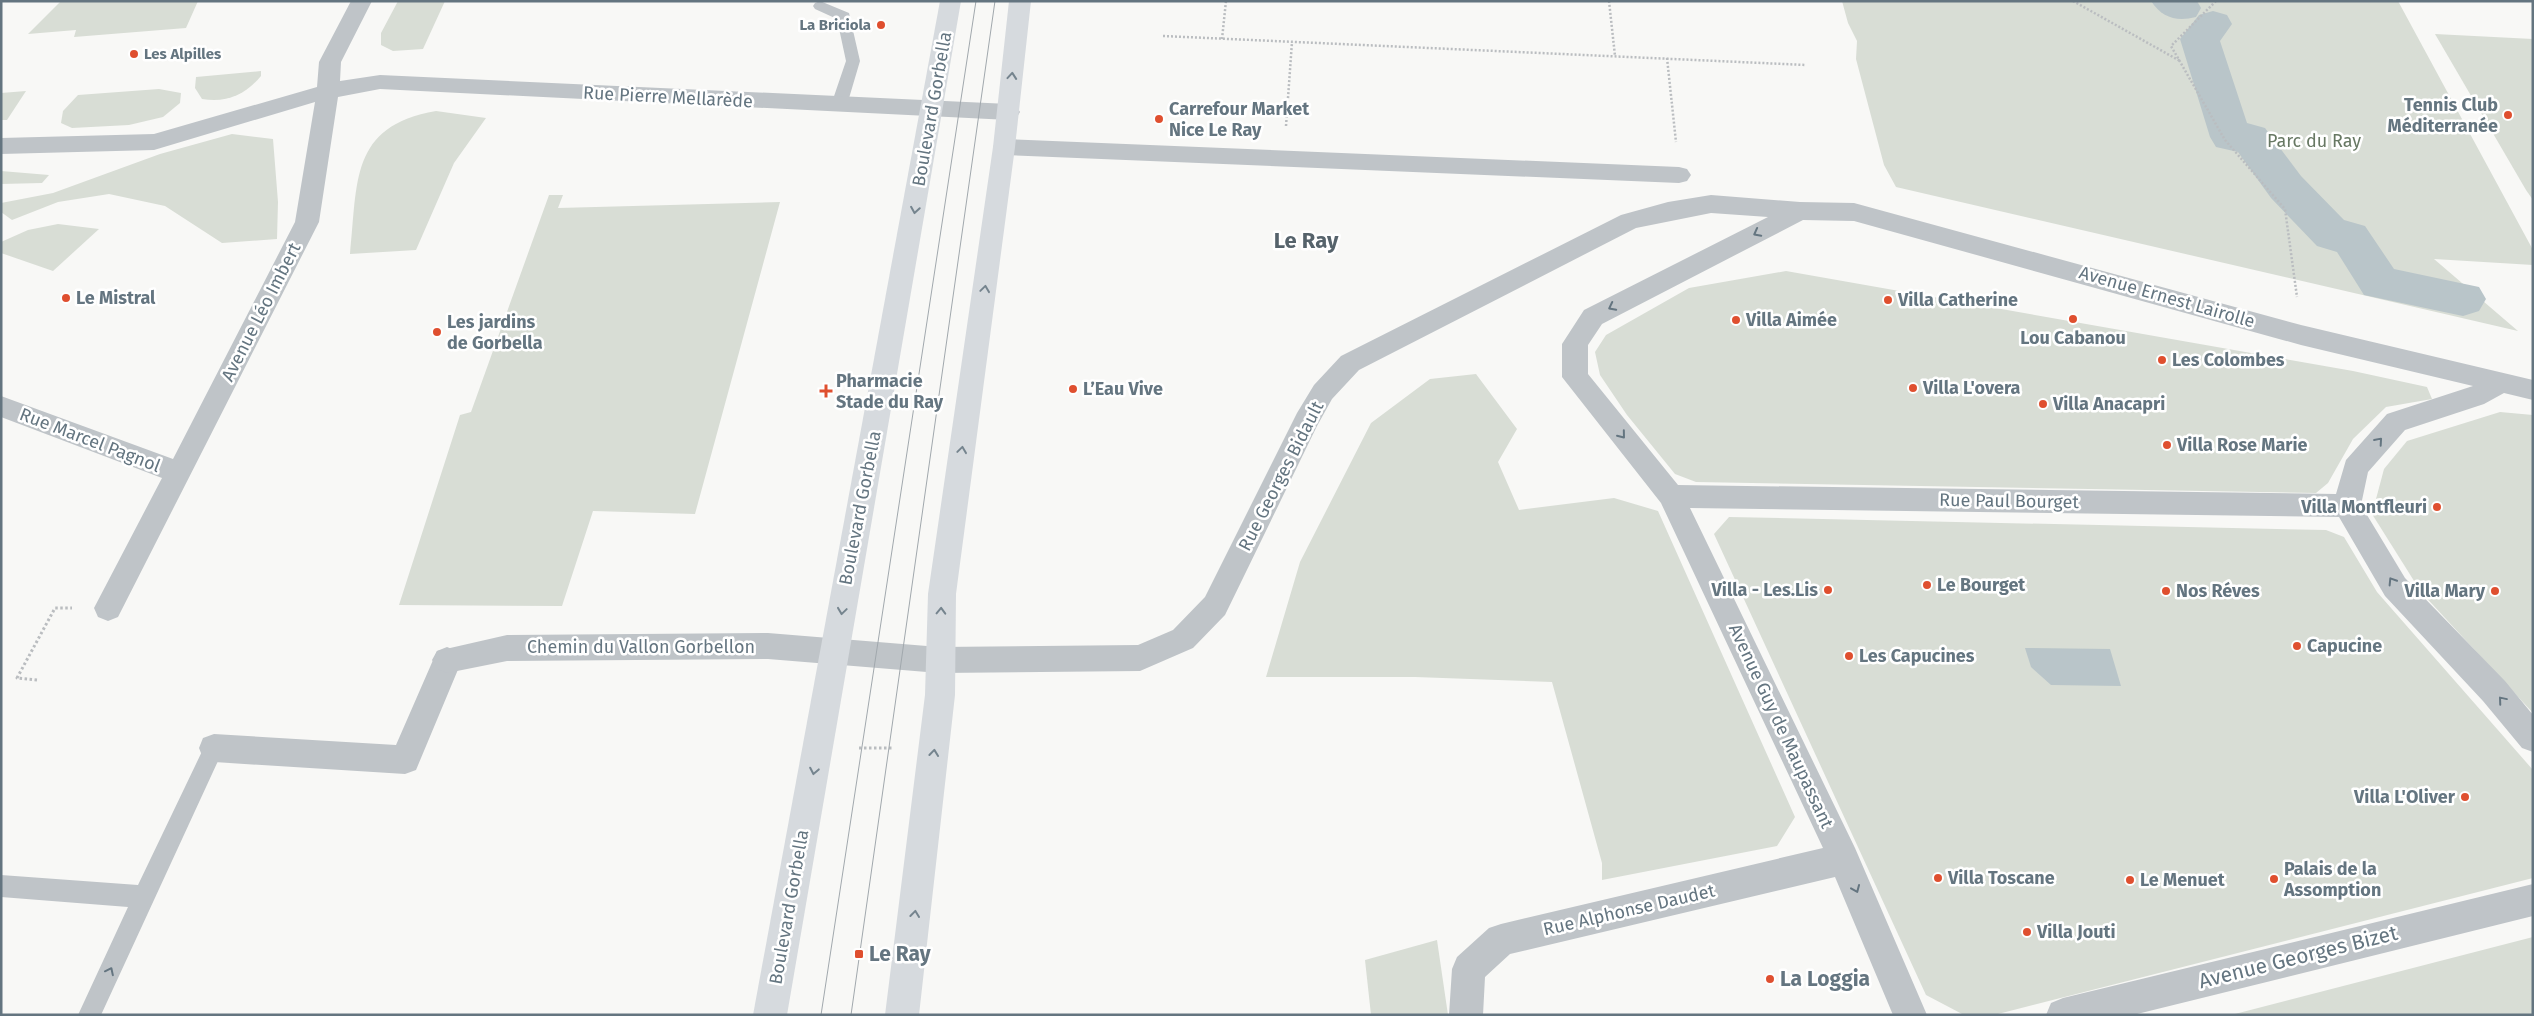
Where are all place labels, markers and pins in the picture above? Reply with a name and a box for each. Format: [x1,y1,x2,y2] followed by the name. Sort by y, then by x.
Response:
[799,16,871,34] place label: La Briciola
[875,19,887,31] marker: La Briciola
[144,45,221,63] place label: Les Alpilles
[128,48,140,60] marker: Les Alpilles
[2388,94,2498,137] place label: Tennis Club Méditerranée
[1169,98,1310,141] place label: Carrefour Market Nice Le Ray
[2502,109,2514,121] marker: Tennis Club Méditerranée
[1153,113,1165,125] marker: Carrefour Market Nice Le Ray
[76,287,156,309] place label: Le Mistral
[1897,289,2018,311] place label: Villa Catherine
[60,292,72,304] marker: Le Mistral
[1882,294,1894,306] marker: Villa Catherine
[1745,309,1837,331] place label: Villa Aimée
[447,311,543,354] place label: Les jardins de Gorbella
[2067,313,2079,325] marker: Lou Cabanou
[1730,314,1742,326] marker: Villa Aimée
[431,326,443,338] marker: Les jardins de Gorbella
[2020,327,2126,349] place label: Lou Cabanou
[2172,349,2285,371] place label: Les Colombes
[2156,354,2168,366] marker: Les Colombes
[836,370,944,413] place label: Pharmacie Stade du Ray
[1922,377,2021,399] place label: Villa L'overa
[1083,378,1163,400] place label: L’Eau Vive
[1907,382,1919,394] marker: Villa L'overa
[1067,383,1079,395] marker: L’Eau Vive
[820,385,832,397] marker: Pharmacie Stade du Ray
[2052,393,2165,415] place label: Villa Anacapri
[2037,398,2049,410] marker: Villa Anacapri
[2176,434,2308,456] place label: Villa Rose Marie
[2161,439,2173,451] marker: Villa Rose Marie
[2300,496,2427,518] place label: Villa Montfleuri
[2431,501,2443,513] marker: Villa Montfleuri
[1937,574,2026,596] place label: Le Bourget
[1711,579,1818,601] place label: Villa - Les.Lis
[1921,579,1933,591] marker: Le Bourget
[2176,580,2260,602] place label: Nos Réves
[2403,580,2486,602] place label: Villa Mary
[1822,584,1834,596] marker: Villa - Les.Lis
[2160,585,2172,597] marker: Nos Réves
[2489,585,2501,597] marker: Villa Mary
[2307,635,2382,657] place label: Capucine
[2291,640,2303,652] marker: Capucine
[1859,645,1975,667] place label: Les Capucines
[1843,650,1855,662] marker: Les Capucines
[2353,786,2456,808] place label: Villa L'Oliver
[2459,791,2471,803] marker: Villa L'Oliver
[2283,858,2381,901] place label: Palais de la Assomption
[1947,867,2055,889] place label: Villa Toscane
[2140,869,2226,891] place label: Le Menuet
[1932,872,1944,884] marker: Villa Toscane
[2268,873,2280,885] marker: Palais de la Assomption
[2124,874,2136,886] marker: Le Menuet
[2036,921,2116,943] place label: Villa Jouti
[2021,926,2033,938] marker: Villa Jouti
[869,941,931,967] place label: Le Ray
[853,948,865,960] marker: Le Ray
[1780,966,1870,992] place label: La Loggia
[1764,973,1776,985] marker: La Loggia

